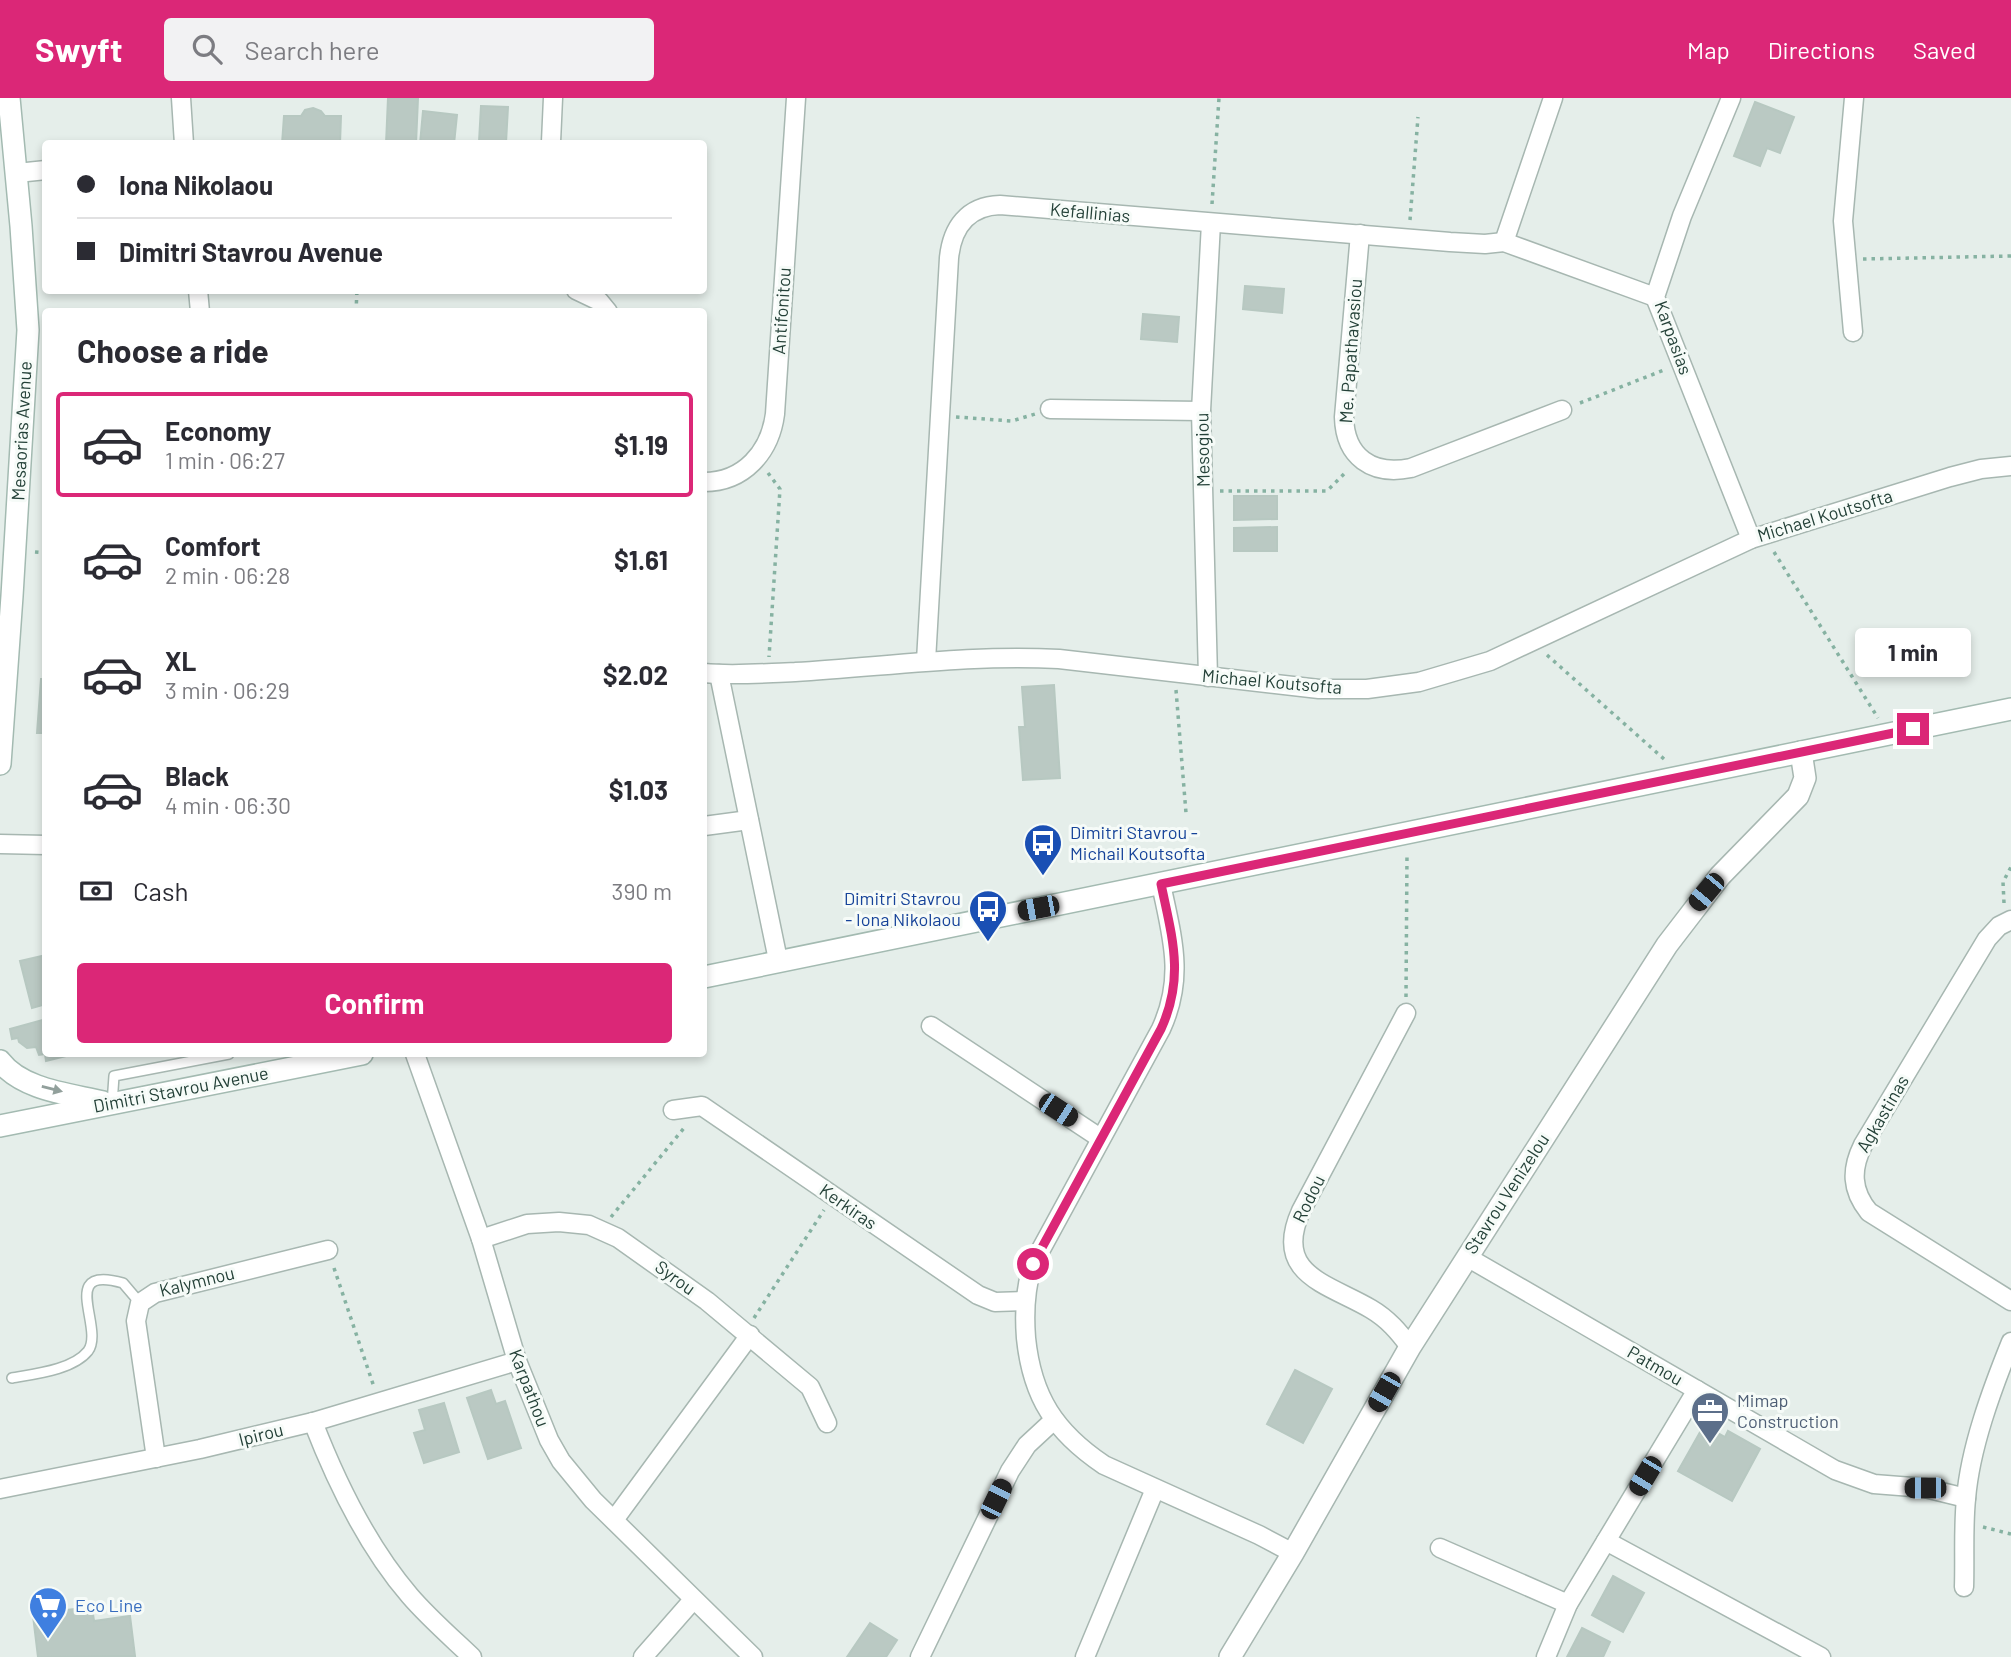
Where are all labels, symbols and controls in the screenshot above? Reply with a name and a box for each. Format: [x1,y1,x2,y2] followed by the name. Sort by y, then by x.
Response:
[164,18,654,81] search box
[35,29,122,69] text: Swyft
[188,30,226,68] icon: search
[244,34,380,65] text: Search here
[1687,35,1730,64] text: Map
[1768,35,1875,64] text: Directions
[1913,35,1976,64] text: Saved
[119,169,273,200] text: Iona Nikolaou
[1049,198,1131,226] street label: Kefallinias
[119,236,383,267] text: Dimitri Stavrou Avenue
[767,267,795,355] street label: Antifonitou
[1334,278,1366,424] street label: Me. Papathavasiou
[1650,298,1697,378] street label: Karpasias
[77,331,269,369] text: Choose a ride
[6,361,36,501] street label: Mesaorias Avenue
[81,413,144,476] icon: car
[1190,413,1214,487] street label: Mesogiou
[165,415,271,446] text: Economy
[614,429,668,460] text: $1.19
[165,446,285,474] text: 1 min · 06:27
[1754,484,1895,546] street label: Michael Koutsofta
[81,528,144,591] icon: car
[165,530,261,561] text: Comfort
[614,544,668,575] text: $1.61
[165,561,290,589] text: 2 min · 06:28
[1855,628,1971,676] callout: 1 min
[1888,638,1938,666] text: 1 min
[81,643,144,706] icon: car
[165,645,196,676] text: XL
[603,659,668,690] text: $2.02
[1201,664,1343,698] street label: Michael Koutsofta
[165,676,290,704] text: 3 min · 06:29
[1897,713,1929,745] route end
[81,758,144,821] icon: car
[165,760,229,791] text: Black
[609,774,668,805] text: $1.03
[165,791,291,819] text: 4 min · 06:30
[1070,821,1205,864] place label: Dimitri Stavrou - Michail Koutsofta
[1022,822,1064,877] bus stop icon: Dimitri Stavrou - Michail Koutsofta
[1685,869,1728,915] car
[77,872,115,910] icon: cash
[133,875,188,906] text: Cash
[612,877,672,905] text: 390 m
[844,887,961,930] place label: Dimitri Stavrou - Iona Nikolaou
[967,888,1009,943] bus stop icon: Dimitri Stavrou - Iona Nikolaou
[1016,894,1061,922] car
[77,963,672,1043] button: Confirm
[91,1061,270,1117] street label: Dimitri Stavrou Avenue
[1851,1071,1913,1156] street label: Agkastinas
[42,1085,63,1095] one-way arrow
[1035,1090,1082,1130] car
[1459,1129,1553,1258] street label: Stavrou Venizelou
[1287,1171,1329,1226] street label: Rodou
[816,1179,881,1234] street label: Kerkiras
[1017,1248,1049,1280] route start
[651,1255,700,1299] street label: Syrou
[157,1261,237,1301] street label: Kalymnou
[1624,1340,1687,1390] street label: Patmou
[505,1346,555,1430] street label: Karpathou
[1365,1369,1404,1415] car
[1737,1389,1839,1432] place label: Mimap Construction
[1689,1390,1731,1445] office icon: Mimap Construction
[236,1418,285,1450] street label: Ipirou
[1626,1453,1665,1499] car
[978,1476,1015,1522] car
[1905,1478,1947,1499] car
[27,1585,69,1640] supermarket icon: Eco Line
[75,1594,143,1616] place label: Eco Line

